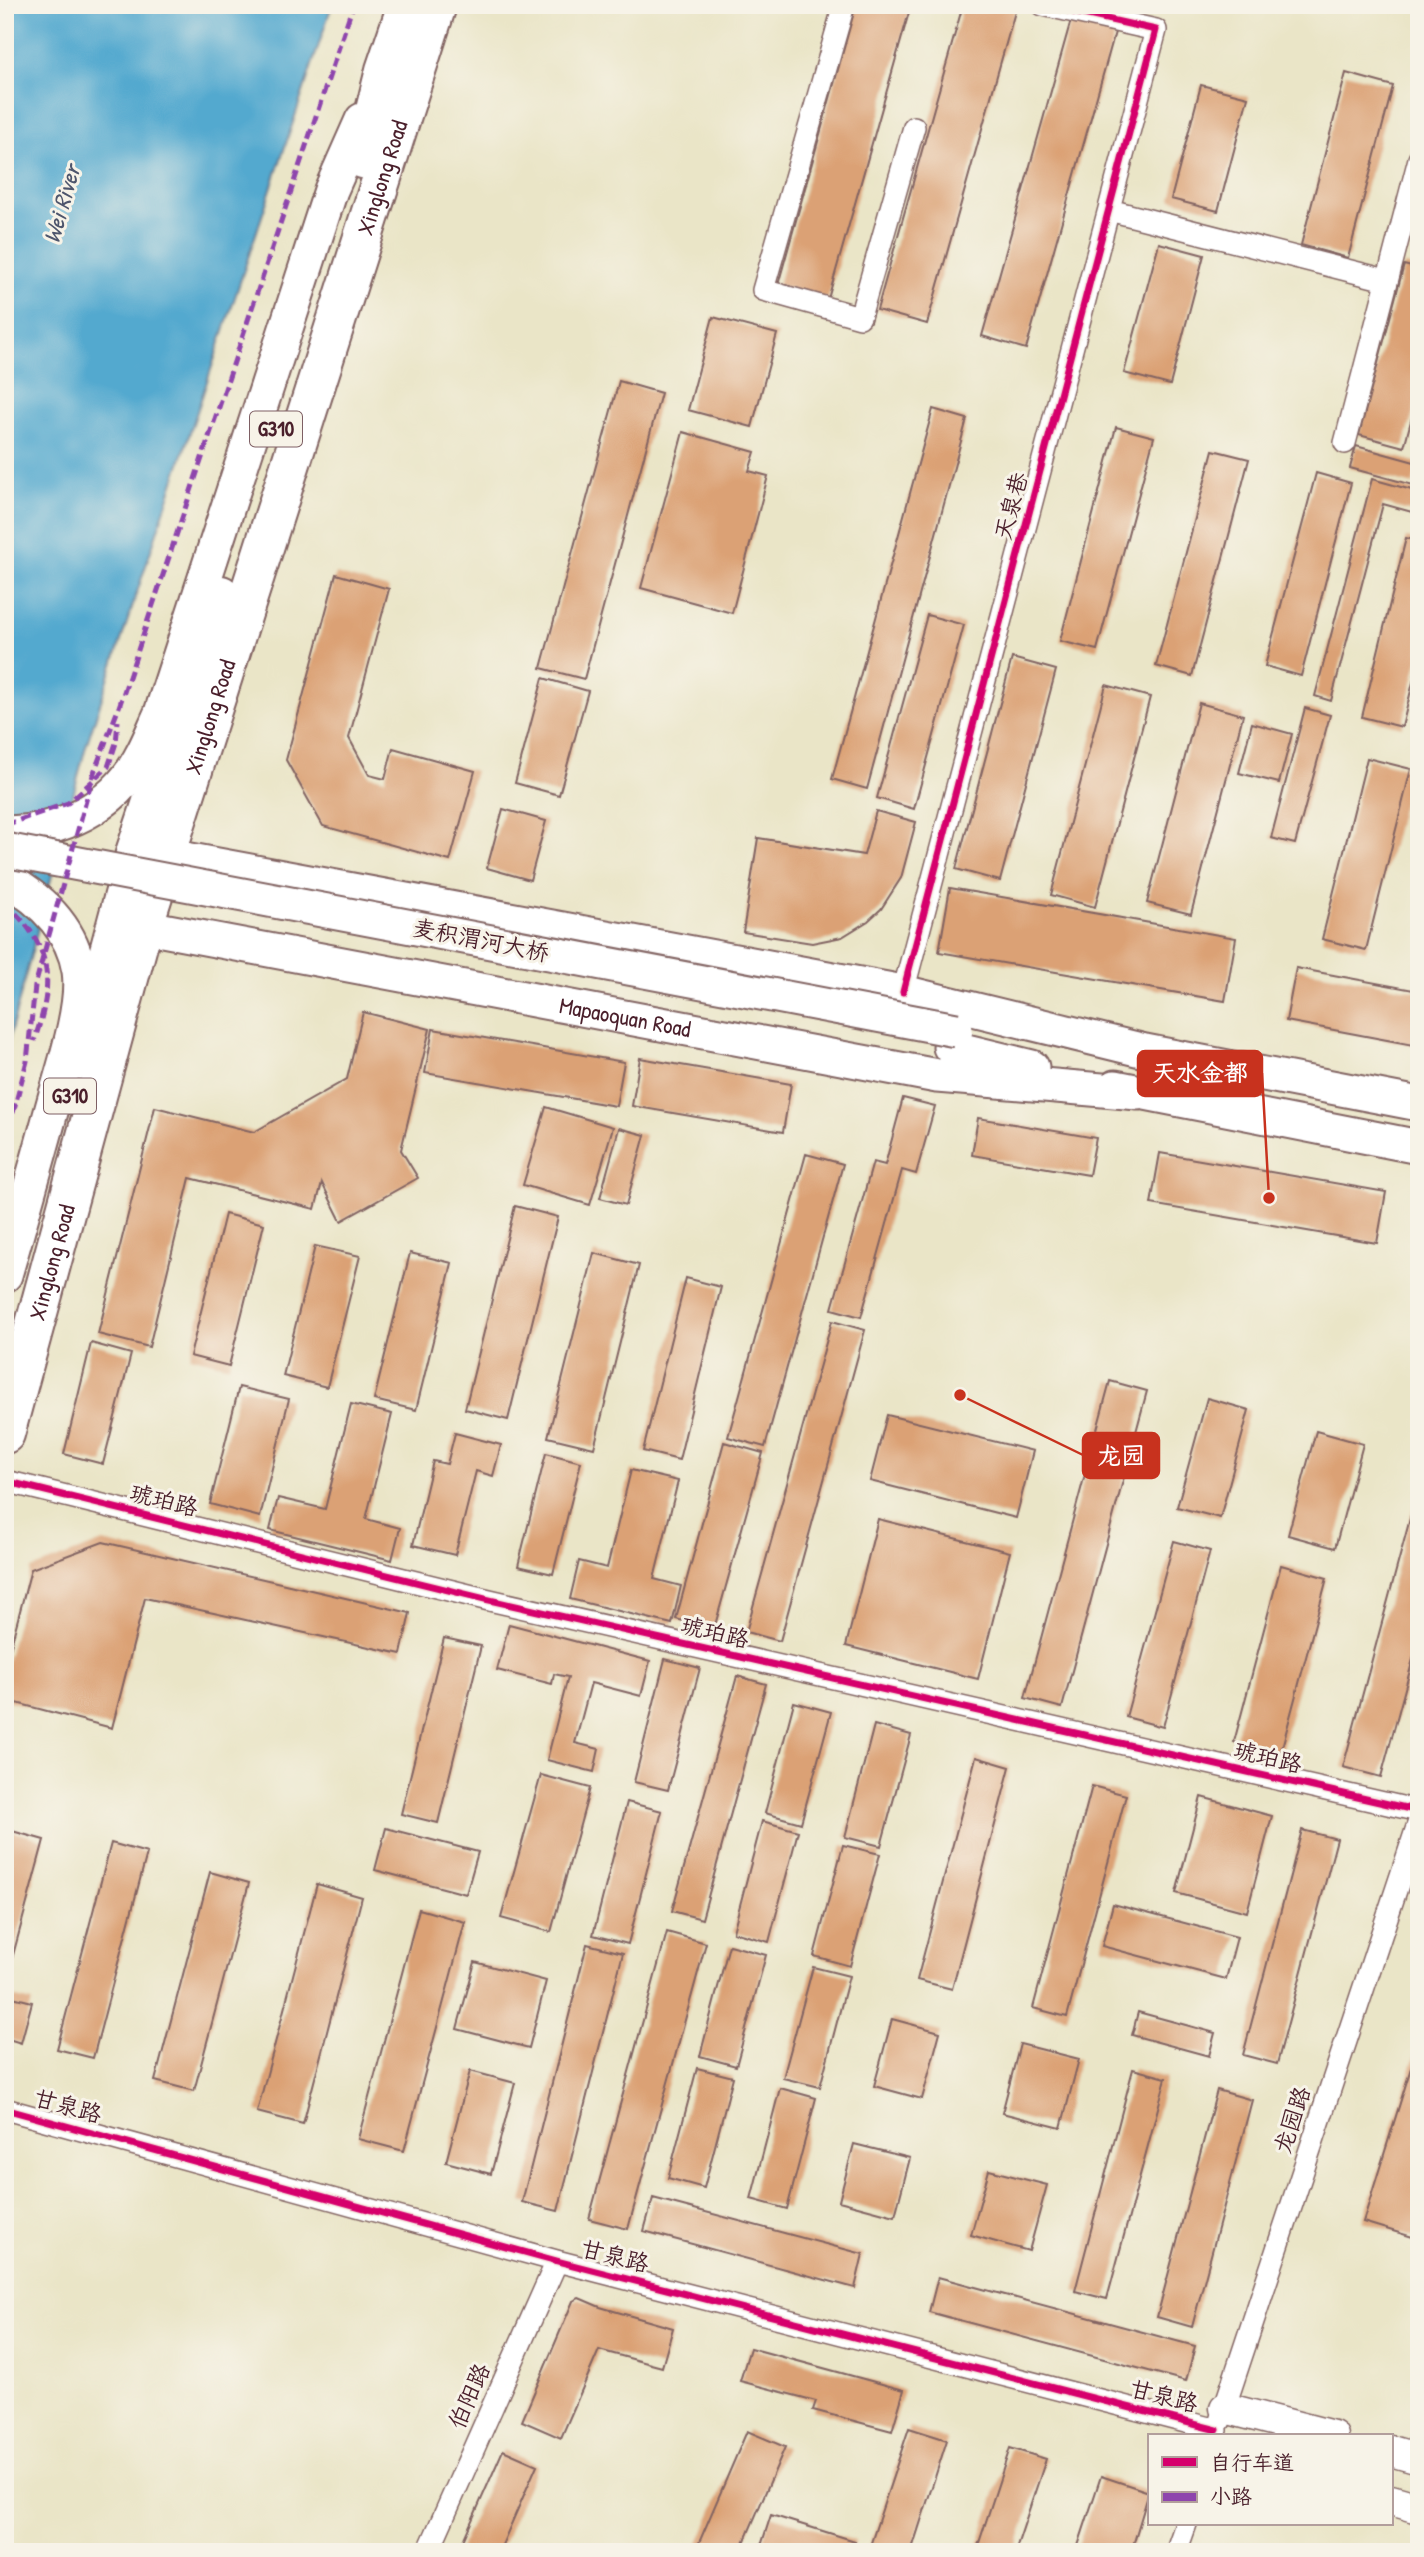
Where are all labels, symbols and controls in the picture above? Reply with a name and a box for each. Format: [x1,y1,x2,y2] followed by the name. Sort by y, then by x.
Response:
[349,116,414,239] street label: Xinglong Road
[35,158,88,247] water label: Wei River
[250,412,302,446] road number: G310
[987,468,1035,543] street label: 天泉巷
[177,655,242,778] street label: Xinglong Road
[410,911,552,968] street label: 麦积渭河大桥
[557,989,694,1044] street label: Mapaoquan Road
[1138,1051,1262,1096] callout: 天水金都
[1152,1056,1248,1088] text: 天水金都
[44,1078,96,1114] road number: G310
[21,1201,82,1323] street label: Xinglong Road
[1083,1433,1159,1478] callout: 龙园
[1097,1439,1145,1471] text: 龙园
[127,1476,201,1523] street label: 琥珀路
[678,1609,752,1654] street label: 琥珀路
[1231,1734,1305,1779] street label: 琥珀路
[31,2082,105,2129] street label: 甘泉路
[1266,2082,1317,2157] street label: 龙园路
[578,2232,652,2279] street label: 甘泉路
[440,2358,497,2434] street label: 伯阳路
[1127,2372,1201,2419] street label: 甘泉路
[1148,2434,1392,2526] legend
[1210,2448,1294,2477] text: 自行车道
[1210,2482,1252,2511] text: 小路

